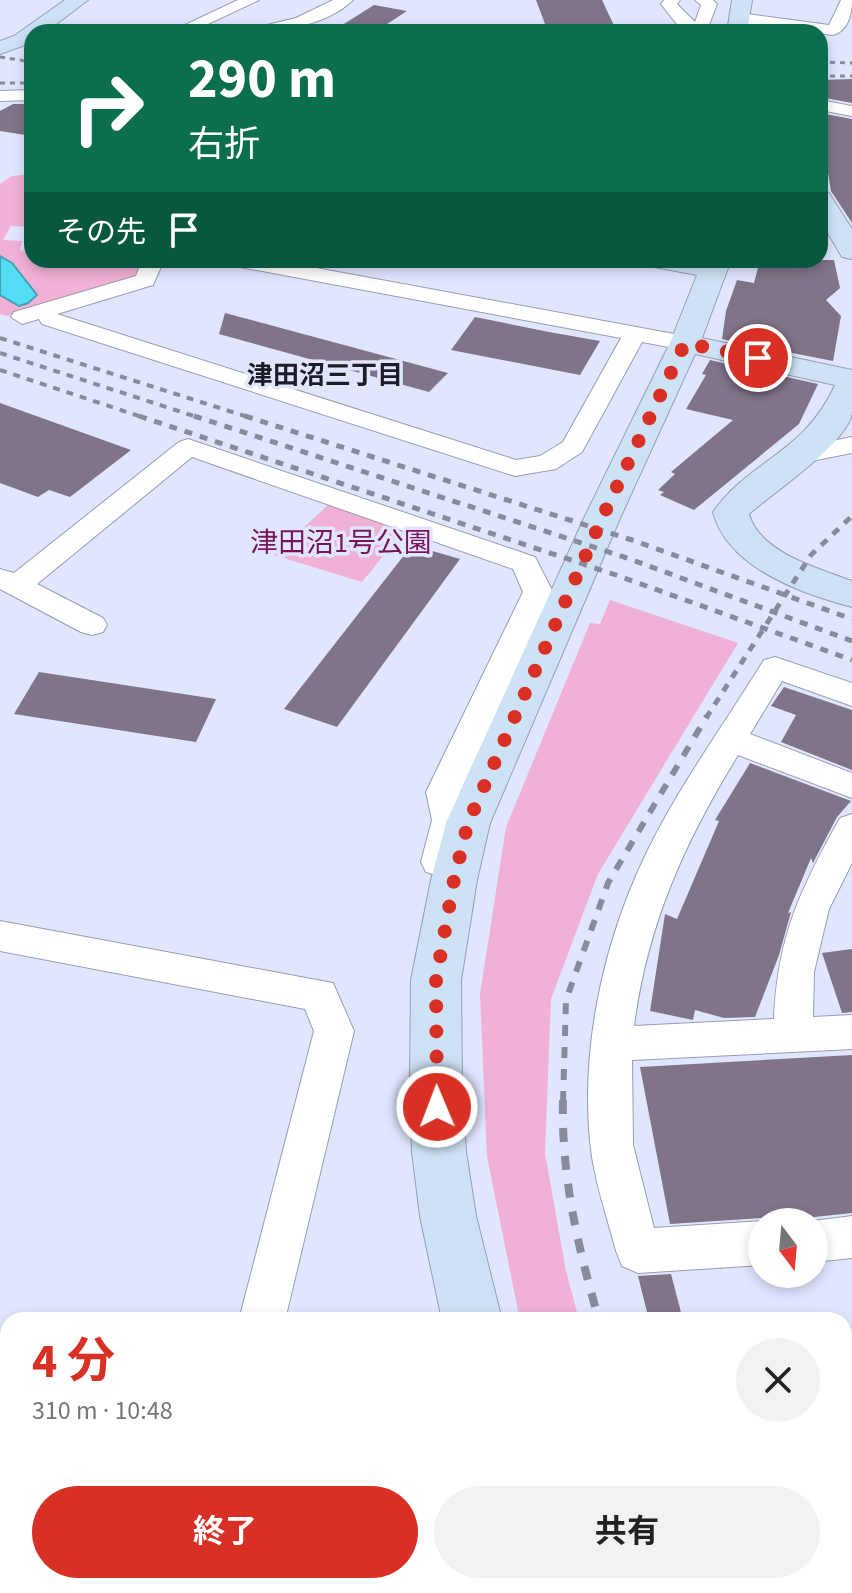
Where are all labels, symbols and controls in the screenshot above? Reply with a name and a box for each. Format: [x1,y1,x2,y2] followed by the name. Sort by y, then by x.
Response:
[188,40,336,119] text: 290 m
[56,56,160,160] icon: right
[188,119,260,170] text: 右折
[162,208,206,252] icon: arrive
[56,211,146,254] text: その先
[724,324,792,392] pin
[736,336,780,380] icon: arrive
[247,357,403,394] district label: 津田沼三丁目
[250,523,432,563] park label: 津田沼1号公園
[395,1065,479,1149] position arrow
[748,1208,828,1288] north arrow
[748,1208,828,1288] map controls
[32,1328,115,1396] text: 4 分
[736,1338,820,1422] button: close
[32,1392,173,1429] text: 310 m · 10:48
[32,1486,418,1578] button: 終了
[434,1486,820,1578] button: 共有

